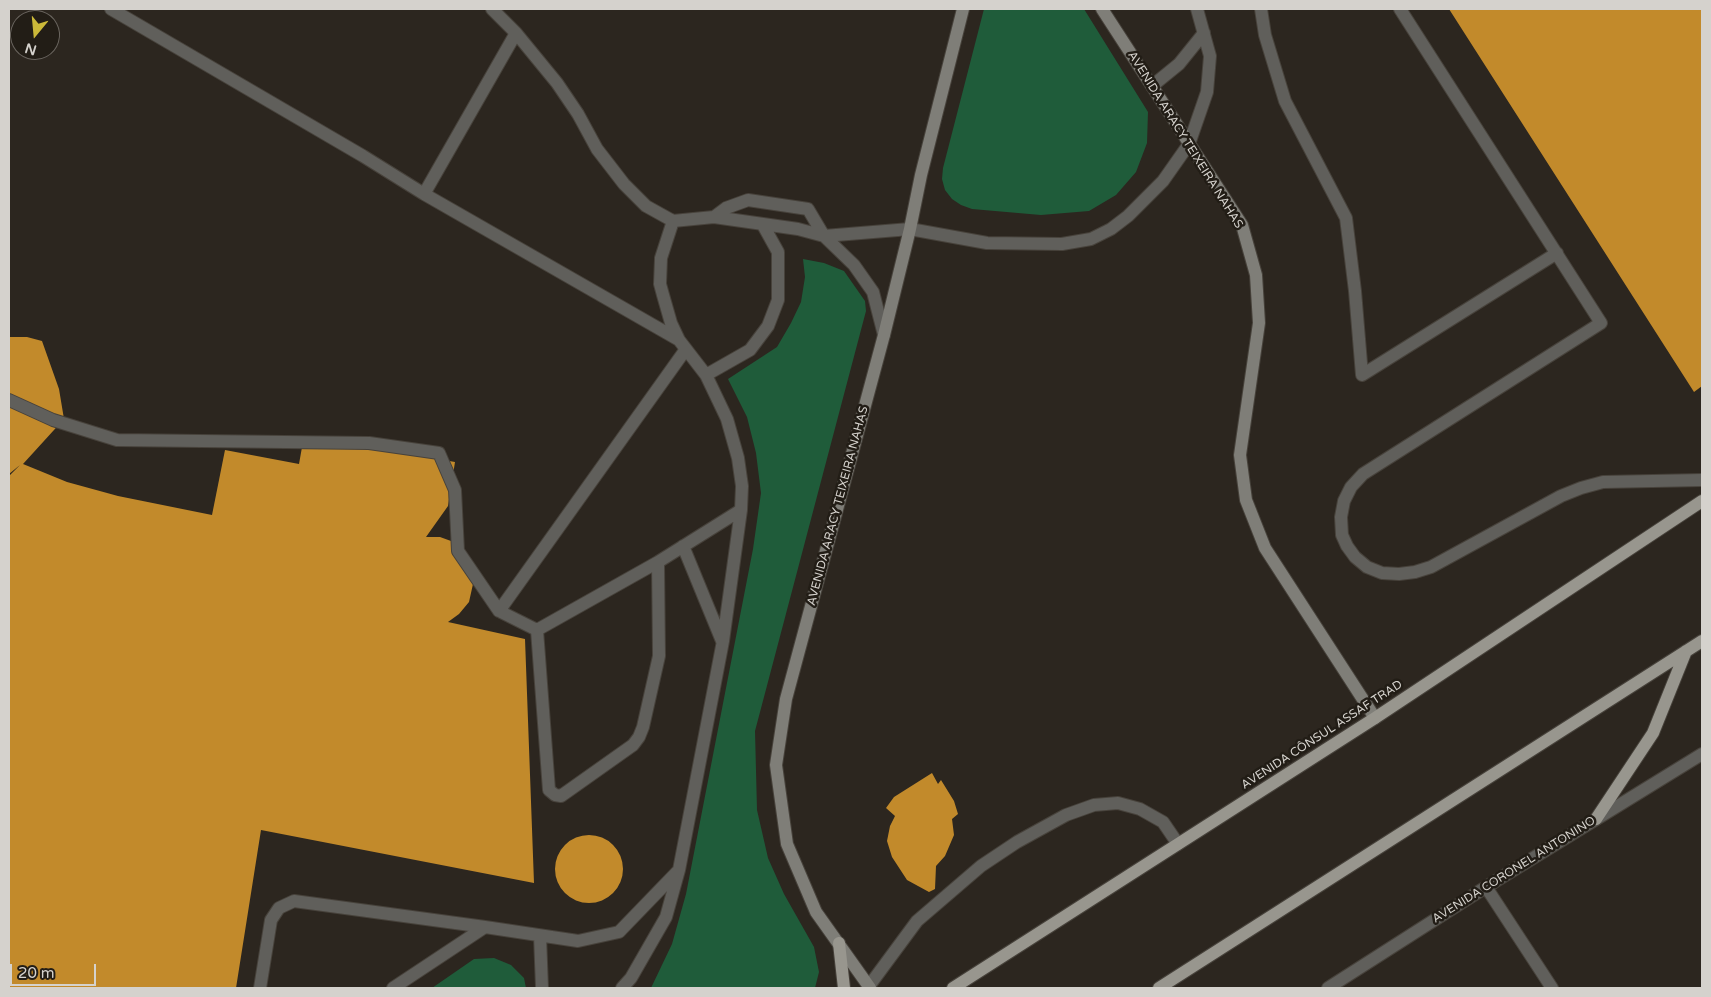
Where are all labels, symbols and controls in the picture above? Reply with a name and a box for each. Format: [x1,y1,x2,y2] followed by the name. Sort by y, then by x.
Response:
[10,10,60,60] north arrow
[23,39,39,59] text: N
[1124,49,1246,231] street label: AVENIDA ARACY TEIXEIRA NAHAS
[804,405,872,607] street label: AVENIDA ARACY TEIXEIRA NAHAS
[1239,677,1405,793] street label: AVENIDA CÔNSUL ASSAF TRAD
[1430,814,1598,926] street label: AVENIDA CORONEL ANTONINO
[12,954,99,986] scale bar
[18,964,55,982] text: 20 m

